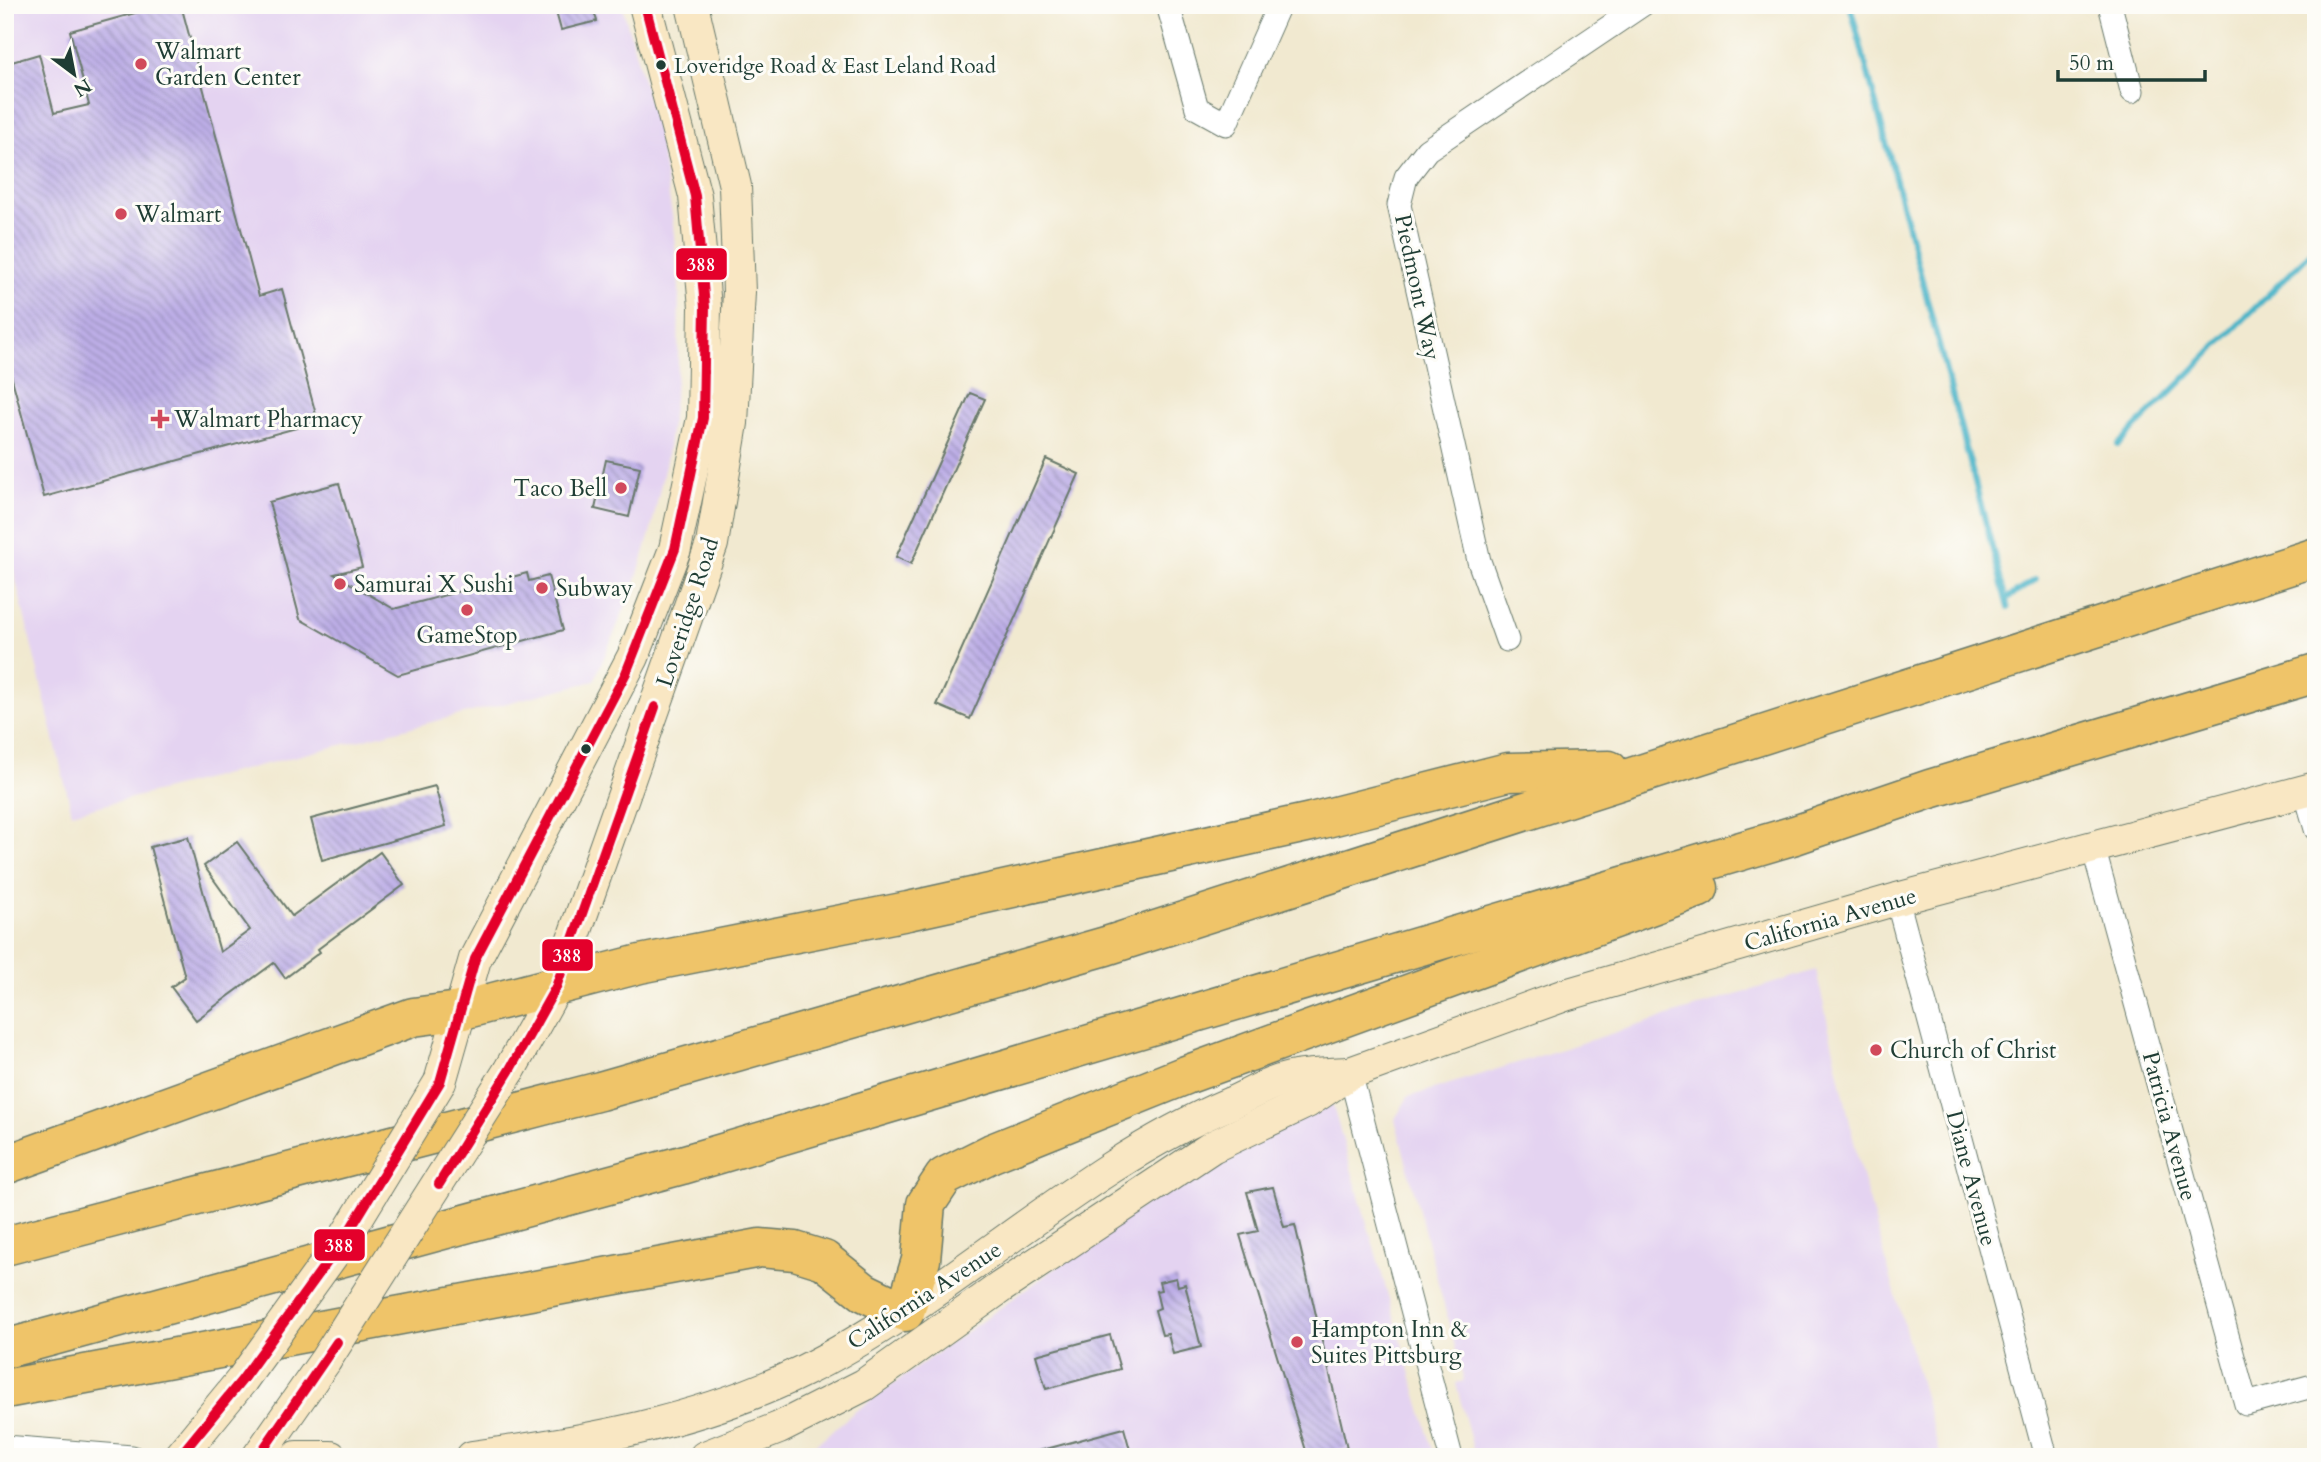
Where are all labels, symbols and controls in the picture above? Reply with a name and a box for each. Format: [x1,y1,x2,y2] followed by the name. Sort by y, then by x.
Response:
[154,36,301,93] place label: Walmart Garden Center
[38,38,108,108] north arrow
[2058,38,2206,82] scale bar
[2069,49,2114,78] text: 50 m
[674,52,996,81] place label: Loveridge Road & East Leland Road
[133,56,149,72] marker: Walmart Garden Center
[654,58,668,72] marker: Loveridge Road & East Leland Road
[68,72,96,103] text: N
[134,199,221,230] place label: Walmart
[113,206,129,222] marker: Walmart
[1387,211,1448,363] street label: Piedmont Way
[675,247,728,281] line badge: 388
[686,252,716,278] text: 388
[173,404,363,435] place label: Walmart Pharmacy
[152,411,168,427] marker: Walmart Pharmacy
[513,473,607,504] place label: Taco Bell
[613,480,629,496] marker: Taco Bell
[649,533,726,691] street label: Loveridge Road
[354,569,514,600] place label: Samurai X Sushi
[556,573,633,604] place label: Subway
[332,576,348,592] marker: Samurai X Sushi
[534,580,550,596] marker: Subway
[459,602,475,618] marker: GameStop
[416,620,518,651] place label: GameStop
[579,742,593,756] unlabelled marker
[1740,880,1920,959] street label: California Avenue
[541,938,594,972] line badge: 388
[552,943,582,969] text: 388
[1890,1035,2056,1066] place label: Church of Christ
[1868,1042,1884,1058] marker: Church of Christ
[2135,1048,2204,1204] street label: Patricia Avenue
[1939,1107,2005,1249] street label: Diane Avenue
[313,1228,366,1262] line badge: 388
[324,1233,354,1259] text: 388
[841,1234,1007,1357] street label: California Avenue
[1311,1314,1468,1371] place label: Hampton Inn & Suites Pittsburg
[1289,1334,1305,1350] marker: Hampton Inn & Suites Pittsburg

